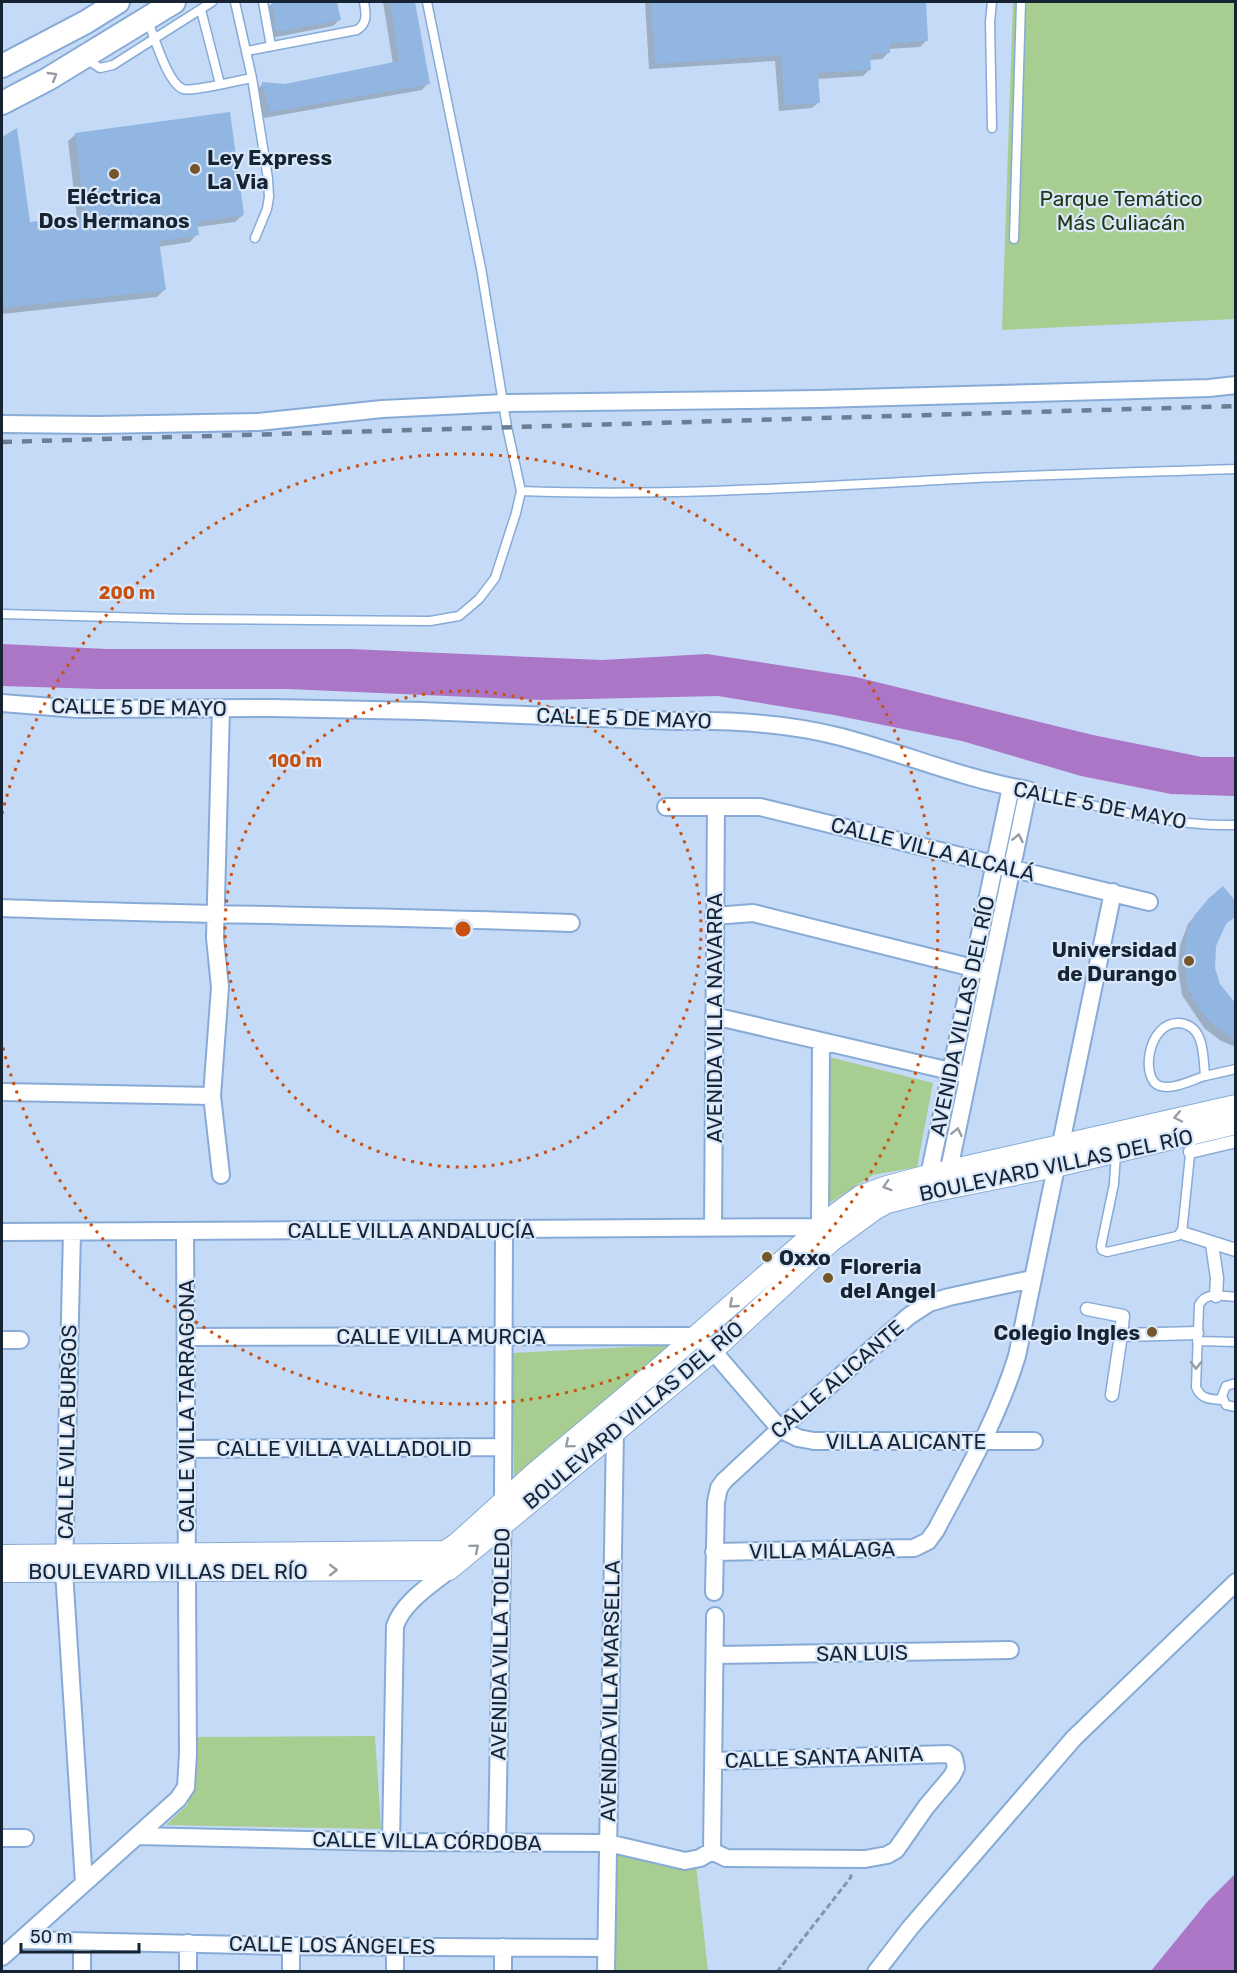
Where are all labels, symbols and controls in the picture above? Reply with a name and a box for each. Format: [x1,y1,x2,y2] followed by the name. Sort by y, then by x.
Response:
[47,71,57,83] one-way arrow
[207,145,332,194] place label: Ley Express La Via
[188,162,202,176] marker: Ley Express La Via
[107,167,121,181] marker: Eléctrica Dos Hermanos
[38,184,190,233] place label: Eléctrica Dos Hermanos
[1039,186,1203,235] park label: Parque Temático Más Culiacán
[99,582,155,604] text: 200 m
[51,693,227,721] street label: CALLE 5 DE MAYO
[536,702,712,734] street label: CALLE 5 DE MAYO
[268,750,322,772] text: 100 m
[1011,776,1189,834] street label: CALLE 5 DE MAYO
[828,812,1038,886] street label: CALLE VILLA ALCALÁ
[1011,833,1024,843] one-way arrow
[702,893,727,1143] street label: AVENIDA VILLA NAVARRA
[924,894,1000,1138] street label: AVENIDA VILLAS DEL RÍO
[453,919,473,939] centre of rings
[1052,937,1177,986] place label: Universidad de Durango
[1182,954,1196,968] marker: Universidad de Durango
[1174,1110,1184,1123] one-way arrow
[917,1124,1195,1206] street label: BOULEVARD VILLAS DEL RÍO
[950,1127,963,1137] one-way arrow
[882,1179,893,1192] one-way arrow
[287,1218,535,1243] street label: CALLE VILLA ANDALUCÍA
[779,1245,831,1270] place label: Oxxo
[760,1250,774,1264] marker: Oxxo
[840,1254,936,1303] place label: Floreria del Angel
[821,1271,835,1285] marker: Floreria del Angel
[174,1279,199,1533] street label: CALLE VILLA TARRAGONA
[729,1296,740,1307] one-way arrow
[765,1314,909,1444] street label: CALLE ALICANTE
[518,1316,748,1514] street label: BOULEVARD VILLAS DEL RÍO
[994,1320,1140,1345] place label: Colegio Ingles
[53,1324,81,1540] street label: CALLE VILLA BURGOS
[336,1324,546,1349] street label: CALLE VILLA MURCIA
[1145,1325,1159,1339] marker: Colegio Ingles
[1190,1360,1203,1369] one-way arrow
[826,1429,986,1454] street label: VILLA ALICANTE
[216,1436,472,1461] street label: CALLE VILLA VALLADOLID
[565,1437,576,1448] one-way arrow
[485,1527,515,1761] street label: AVENIDA VILLA TOLEDO
[749,1536,895,1564] street label: VILLA MÁLAGA
[468,1544,479,1555] one-way arrow
[28,1559,308,1584] street label: BOULEVARD VILLAS DEL RÍO
[595,1560,625,1822] street label: AVENIDA VILLA MARSELLA
[328,1564,337,1576] one-way arrow
[816,1640,908,1666] street label: SAN LUIS
[724,1741,924,1773] street label: CALLE SANTA ANITA
[312,1827,542,1855] street label: CALLE VILLA CÓRDOBA
[21,1916,140,1954] scale bar
[30,1926,73,1948] text: 50 m
[229,1931,435,1959] street label: CALLE LOS ÁNGELES

